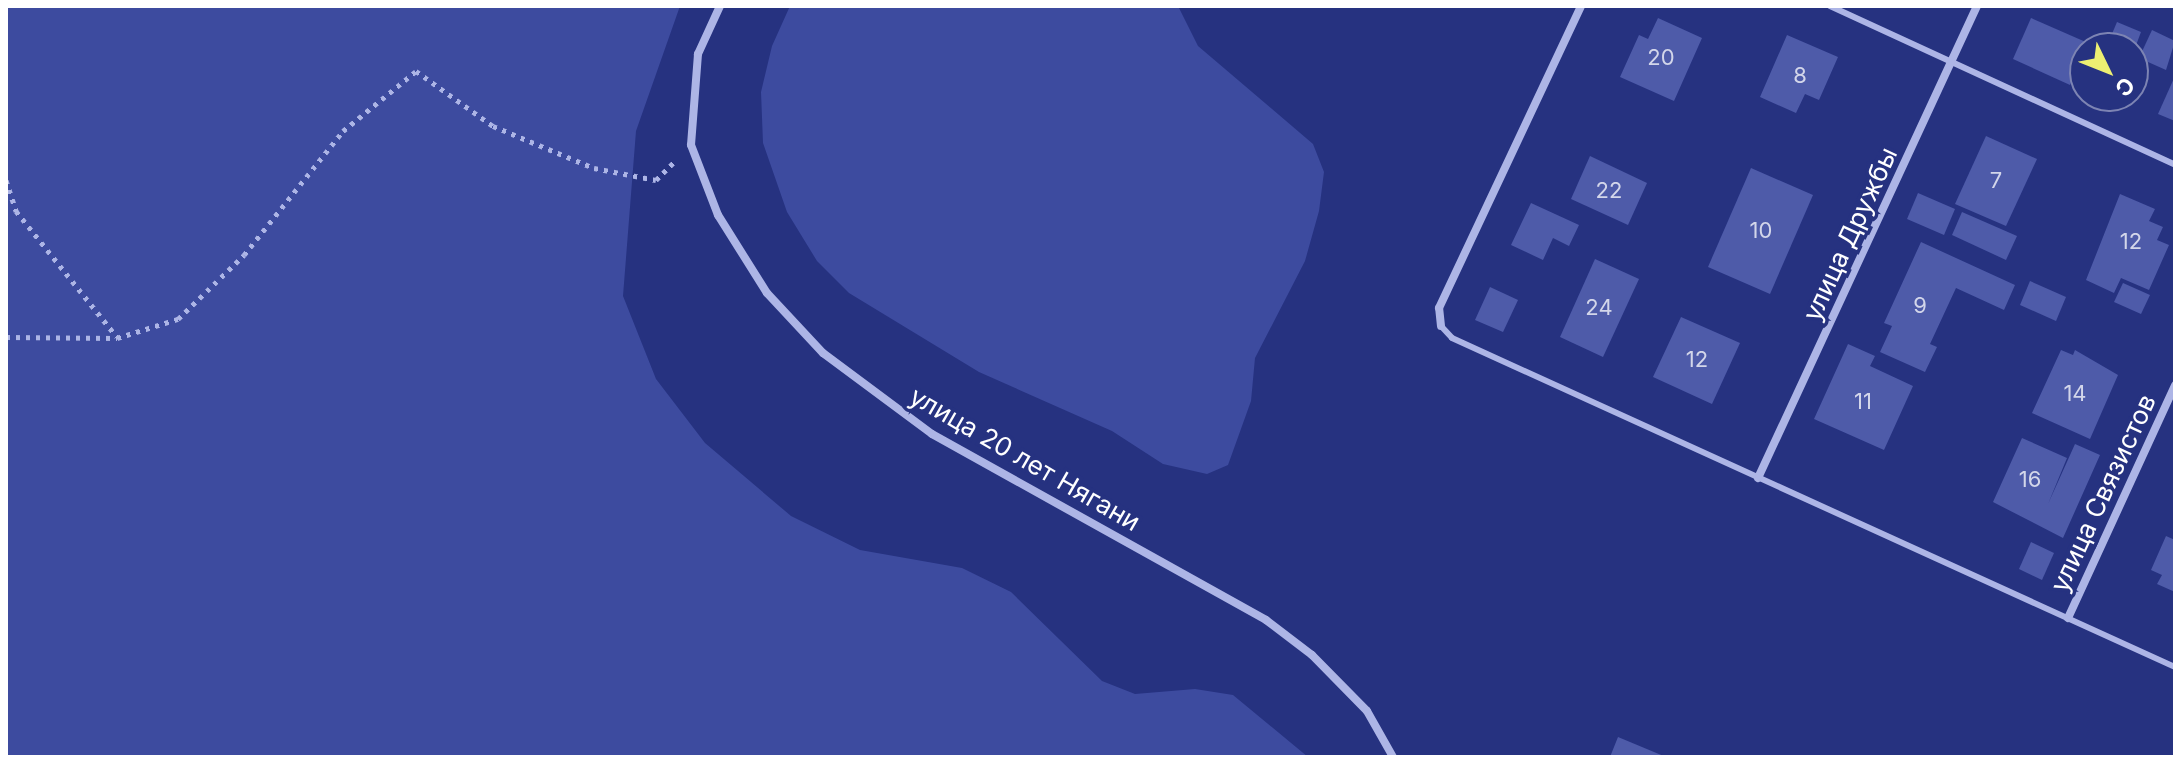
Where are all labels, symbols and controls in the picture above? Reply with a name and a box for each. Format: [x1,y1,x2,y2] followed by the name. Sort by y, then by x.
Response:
[2069,32,2149,112] north arrow
[1647,45,1675,71] house number: 20
[1793,63,1807,89] house number: 8
[2110,72,2140,102] text: С
[1796,142,1904,326] street label: улица Дружбы
[1990,168,2002,194] house number: 7
[1596,178,1622,204] house number: 22
[1750,218,1772,244] house number: 10
[2120,229,2142,255] house number: 12
[1913,293,1927,319] house number: 9
[1585,295,1613,321] house number: 24
[1686,347,1708,373] house number: 12
[904,380,1146,538] street label: улица 20 лет Нягани
[2063,381,2087,407] house number: 14
[1854,389,1872,415] house number: 11
[2044,389,2162,597] street label: улица Связистов
[2019,467,2041,493] house number: 16

